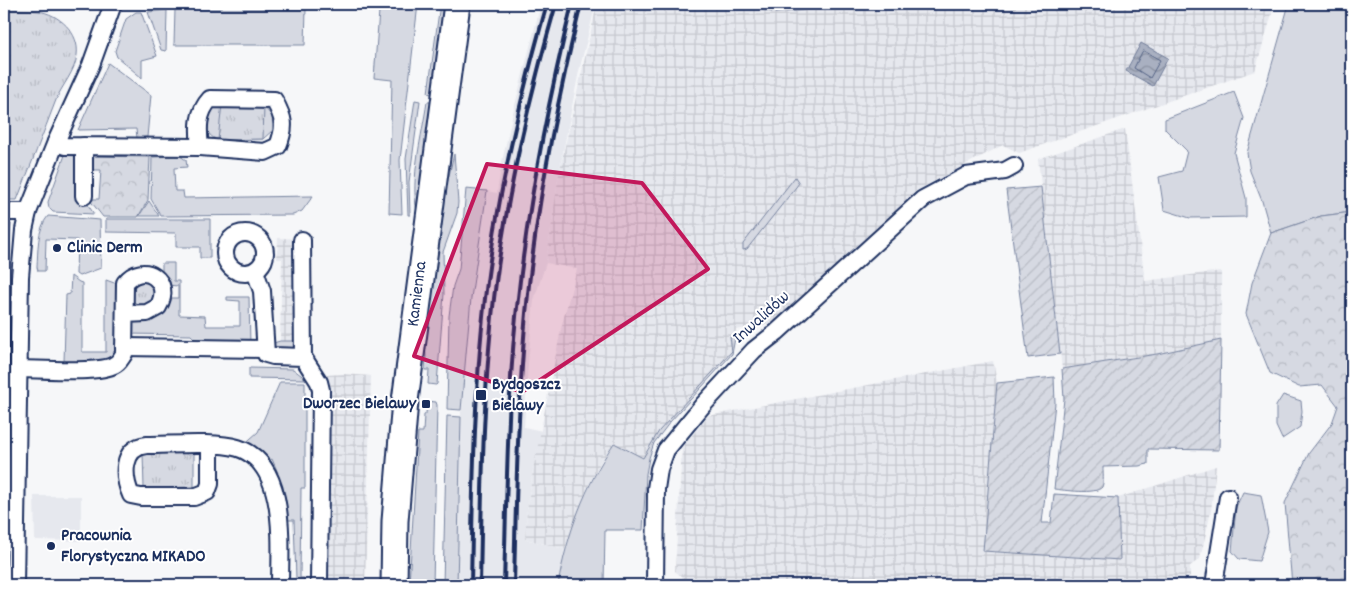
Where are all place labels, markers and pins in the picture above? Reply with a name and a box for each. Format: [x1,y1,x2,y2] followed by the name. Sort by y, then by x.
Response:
[67,236,143,261] place label: Clinic Derm
[51,242,63,254] marker: Clinic Derm
[492,373,561,419] place label: Bydgoszcz Bielawy
[474,388,488,402] marker: Bydgoszcz Bielawy
[303,392,417,417] place label: Dworzec Bielawy
[420,398,432,410] marker: Dworzec Bielawy
[61,524,206,570] place label: Pracownia Florystyczna MIKADO
[45,540,57,552] marker: Pracownia Florystyczna MIKADO

